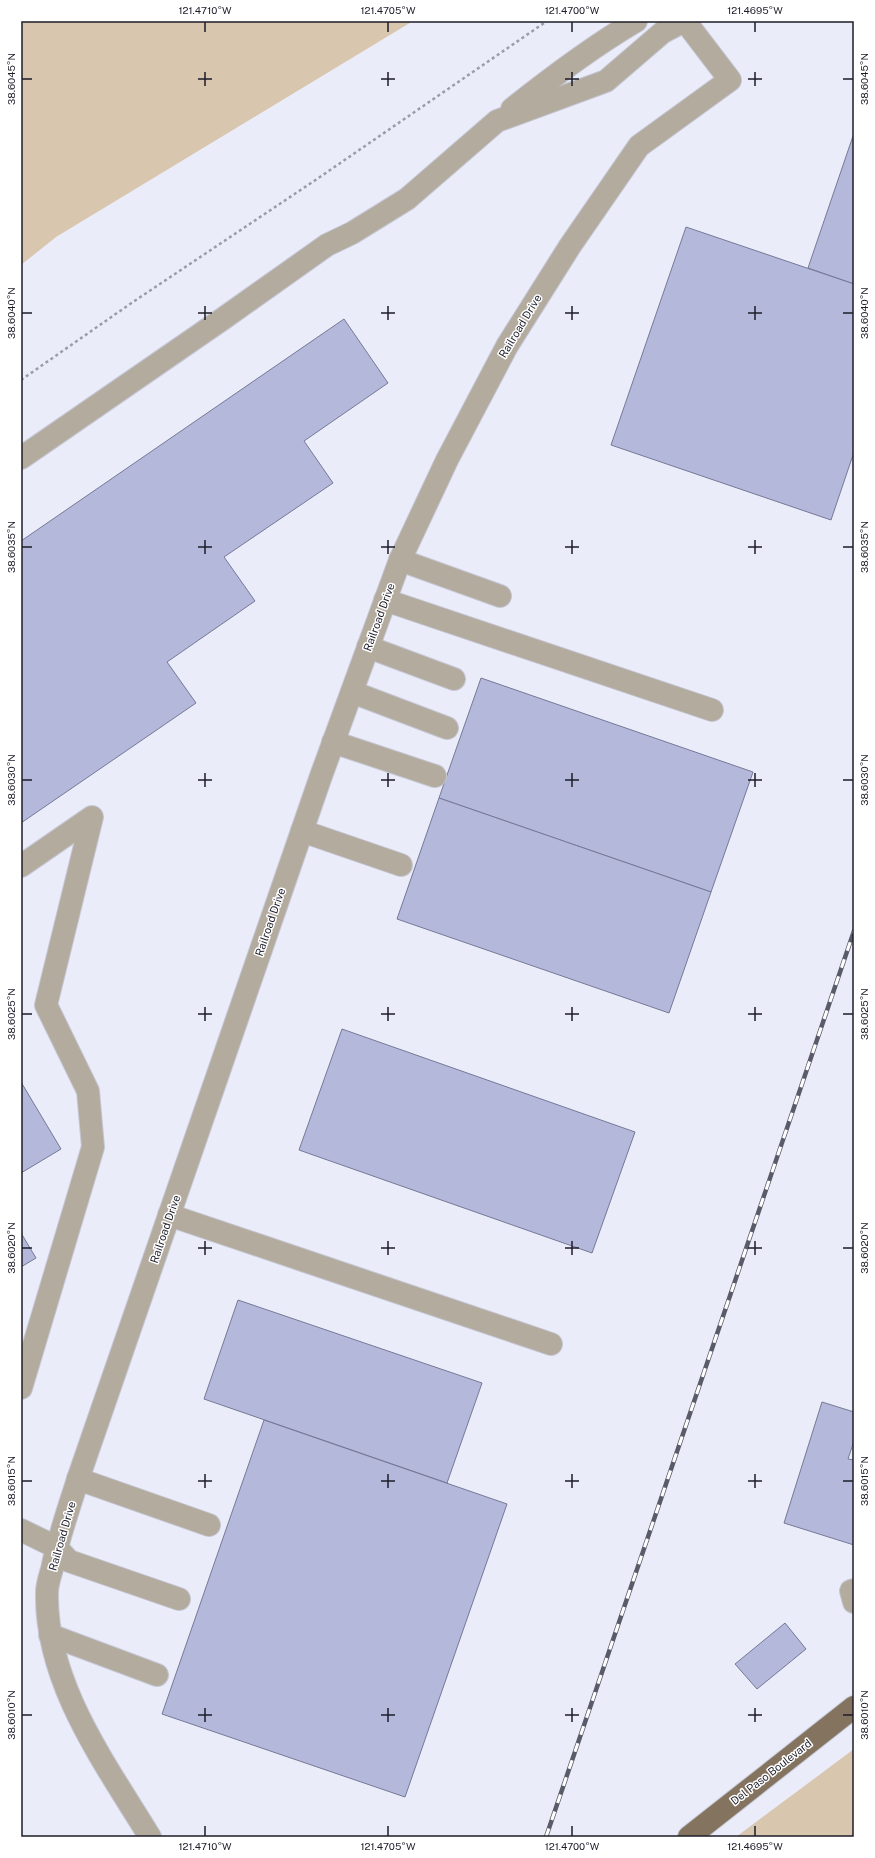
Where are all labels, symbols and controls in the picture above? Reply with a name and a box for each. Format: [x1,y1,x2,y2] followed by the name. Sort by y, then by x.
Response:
[178,4,232,16] text: 121.4710°W
[360,4,416,16] text: 121.4705°W
[545,4,600,16] text: 121.4700°W
[727,4,783,16] text: 121.4695°W
[5,53,17,105] text: 38.6045°N
[858,53,870,105] text: 38.6045°N
[5,287,17,339] text: 38.6040°N
[858,287,870,339] text: 38.6040°N
[496,292,544,360] street label: Railroad Drive
[5,521,17,573] text: 38.6035°N
[858,521,870,573] text: 38.6035°N
[361,581,397,653] street label: Railroad Drive
[5,754,17,806] text: 38.6030°N
[858,754,870,806] text: 38.6030°N
[253,886,287,958] street label: Railroad Drive
[5,988,17,1040] text: 38.6025°N
[858,988,870,1040] text: 38.6025°N
[148,1193,182,1265] street label: Railroad Drive
[5,1222,17,1274] text: 38.6020°N
[858,1222,870,1274] text: 38.6020°N
[5,1456,17,1506] text: 38.6015°N
[858,1456,870,1506] text: 38.6015°N
[46,1500,78,1572] street label: Railroad Drive
[5,1690,17,1740] text: 38.6010°N
[858,1690,870,1740] text: 38.6010°N
[728,1737,814,1807] street label: Del Paso Boulevard
[178,1840,232,1852] text: 121.4710°W
[360,1840,416,1852] text: 121.4705°W
[545,1840,600,1852] text: 121.4700°W
[727,1840,783,1852] text: 121.4695°W

